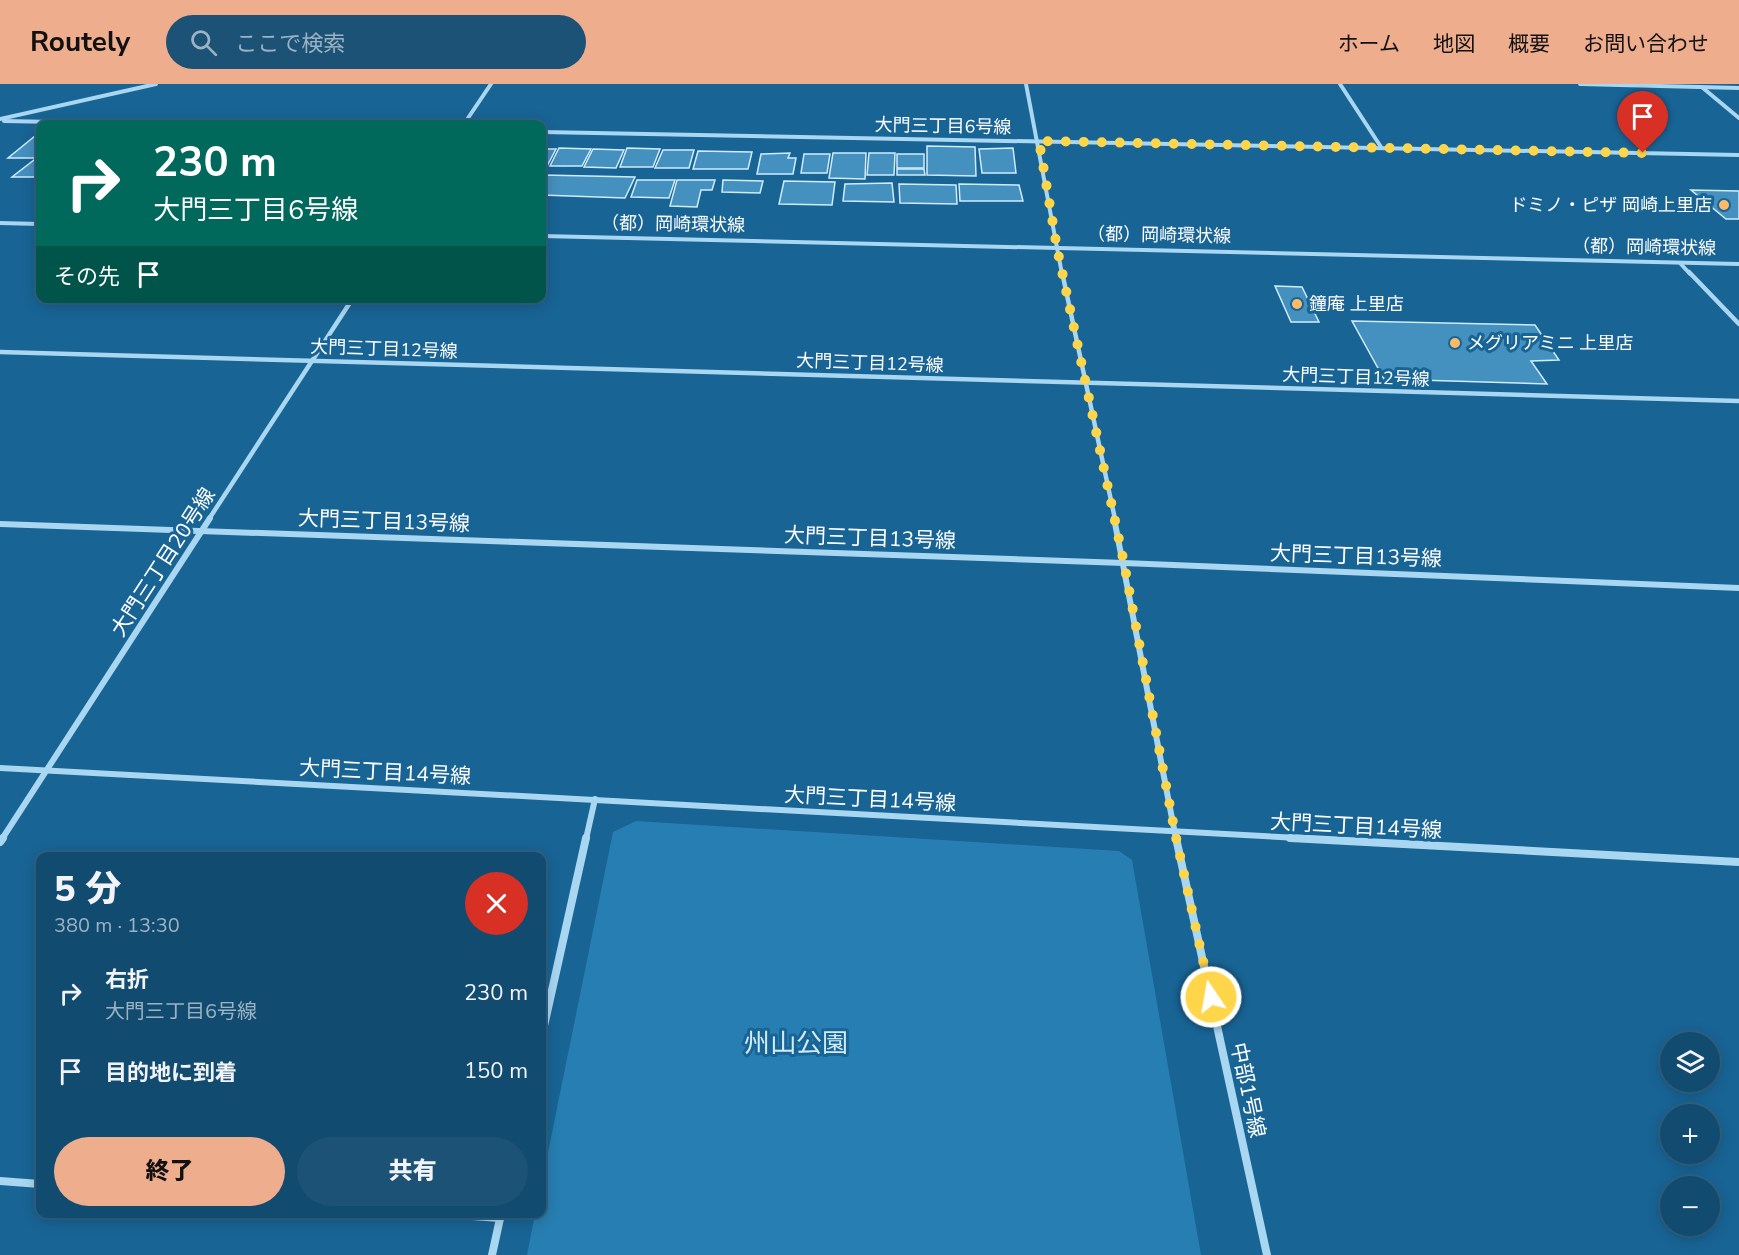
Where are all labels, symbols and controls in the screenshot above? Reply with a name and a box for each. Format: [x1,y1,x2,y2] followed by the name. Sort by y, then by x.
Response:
[166,15,586,69] search box
[30,23,130,61] text: Routely
[187,26,220,59] icon: search
[235,29,345,59] text: ここで検索
[1338,30,1400,58] text: ホーム
[1433,30,1475,58] text: 地図
[1508,30,1550,58] text: 概要
[1583,30,1709,58] text: お問い合わせ
[1617,91,1668,153] pin
[1626,100,1659,133] icon: arrive
[874,113,1012,139] street label: 大門三丁目6号線
[153,134,277,191] text: 230 m
[54,144,132,222] icon: right
[153,192,358,229] text: 大門三丁目6号線
[1509,193,1712,217] place label: ドミノ・ピザ 岡崎上里店
[1717,198,1731,212] marker: ドミノ・ピザ 岡崎上里店
[601,211,745,237] street label: （都）岡崎環状線
[1087,222,1231,248] street label: （都）岡崎環状線
[1572,234,1716,260] street label: （都）岡崎環状線
[132,258,165,291] icon: arrive
[54,262,120,292] text: その先
[1309,292,1404,316] place label: 鐘庵 上里店
[1290,297,1304,311] marker: 鐘庵 上里店
[1467,331,1633,355] place label: メグリアミニ 上里店
[310,334,458,364] street label: 大門三丁目12号線
[1448,336,1462,350] marker: メグリアミニ 上里店
[796,348,944,378] street label: 大門三丁目12号線
[1282,362,1430,392] street label: 大門三丁目12号線
[104,482,222,642] street label: 大門三丁目20号線
[297,504,471,538] street label: 大門三丁目13号線
[783,521,957,555] street label: 大門三丁目13号線
[1269,539,1443,573] street label: 大門三丁目13号線
[298,754,472,790] street label: 大門三丁目14号線
[783,781,957,817] street label: 大門三丁目14号線
[1269,808,1443,844] street label: 大門三丁目14号線
[54,865,122,914] text: 5 分
[465,872,528,935] button: close
[54,912,180,939] text: 380 m · 13:30
[105,965,149,995] text: 右折
[1179,965,1243,1029] position arrow
[54,977,87,1010] icon: right
[464,978,528,1008] text: 230 m
[105,998,257,1025] text: 大門三丁目6号線
[744,1026,848,1061] park label: 州山公園
[1660,1032,1720,1236] map controls
[1660,1032,1720,1092] button: layers
[1224,1040,1272,1140] street label: 中部1号線
[54,1055,87,1088] icon: arrive
[464,1056,528,1086] text: 150 m
[105,1058,237,1088] text: 目的地に到着
[1660,1104,1720,1164] button: +
[54,1137,285,1206] button: 終了
[297,1137,528,1206] button: 共有
[1660,1176,1720,1236] button: −

